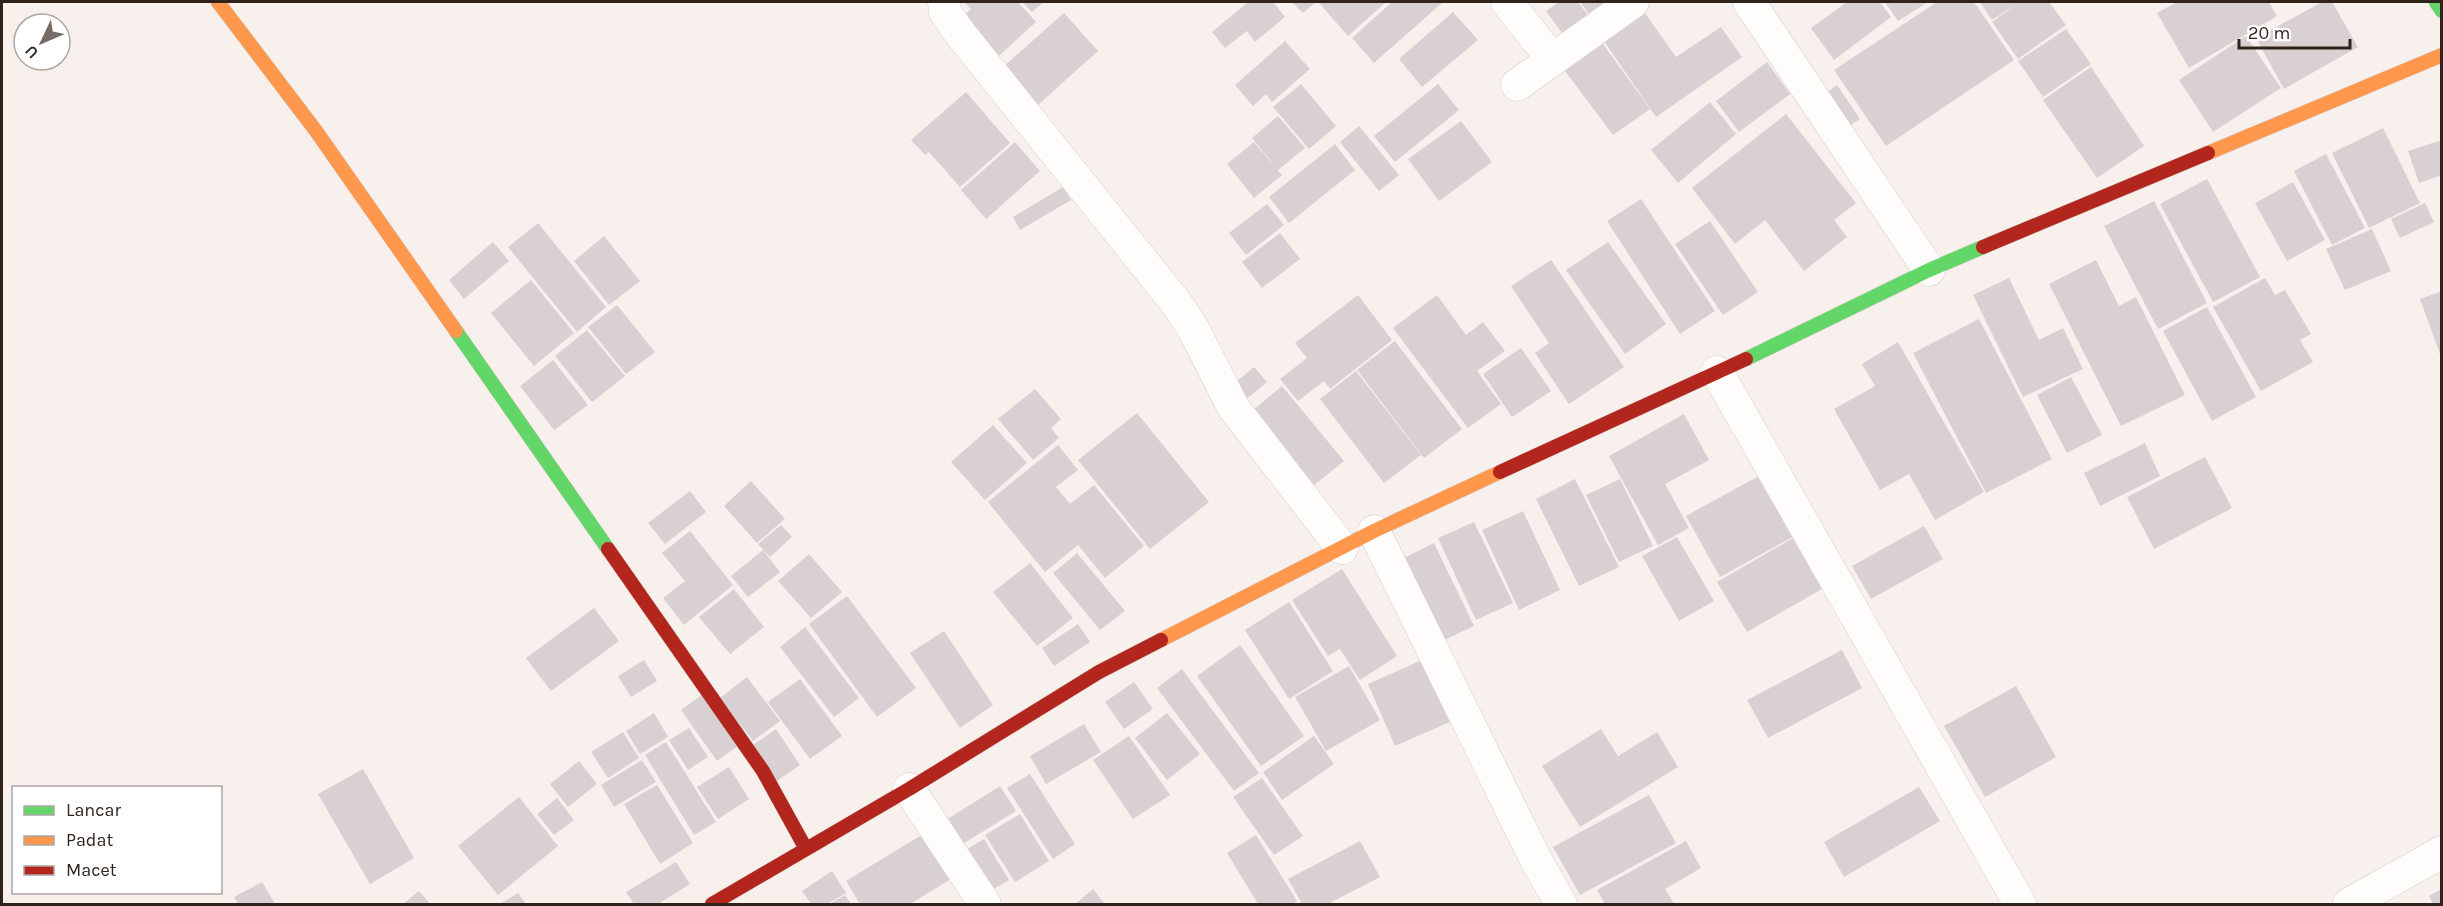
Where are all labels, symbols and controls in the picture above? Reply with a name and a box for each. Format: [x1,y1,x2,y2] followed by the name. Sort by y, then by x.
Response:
[12,12,72,72] north arrow
[2239,12,2350,50] scale bar
[2248,22,2290,44] text: 20 m
[21,42,42,63] text: U
[12,786,222,894] legend
[66,799,121,821] text: Lancar
[66,829,113,851] text: Padat
[66,859,117,881] text: Macet

